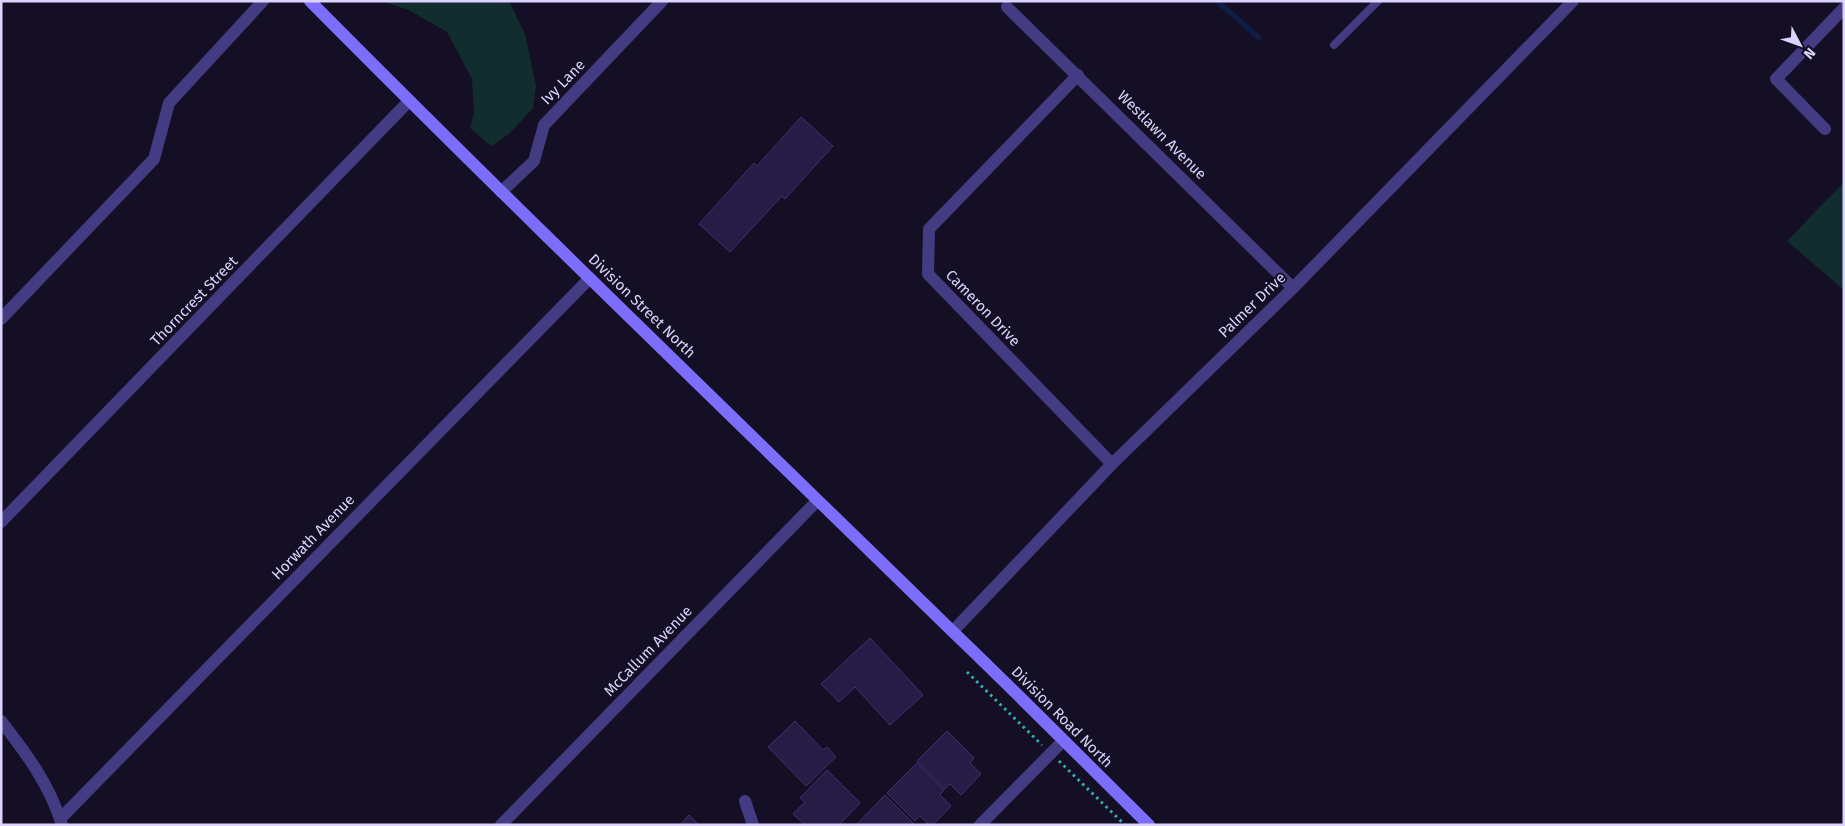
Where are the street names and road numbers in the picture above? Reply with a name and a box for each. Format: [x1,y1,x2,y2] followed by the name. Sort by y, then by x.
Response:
[537,56,589,108] street label: Ivy Lane
[1114,87,1210,183] street label: Westlawn Avenue
[585,250,699,362] street label: Division Street North
[147,252,242,350] street label: Thorncrest Street
[942,266,1024,350] street label: Cameron Drive
[1215,269,1289,341] street label: Palmer Drive
[268,491,358,583] street label: Horwath Avenue
[600,602,696,700] street label: McCallum Avenue
[1008,663,1116,771] street label: Division Road North

